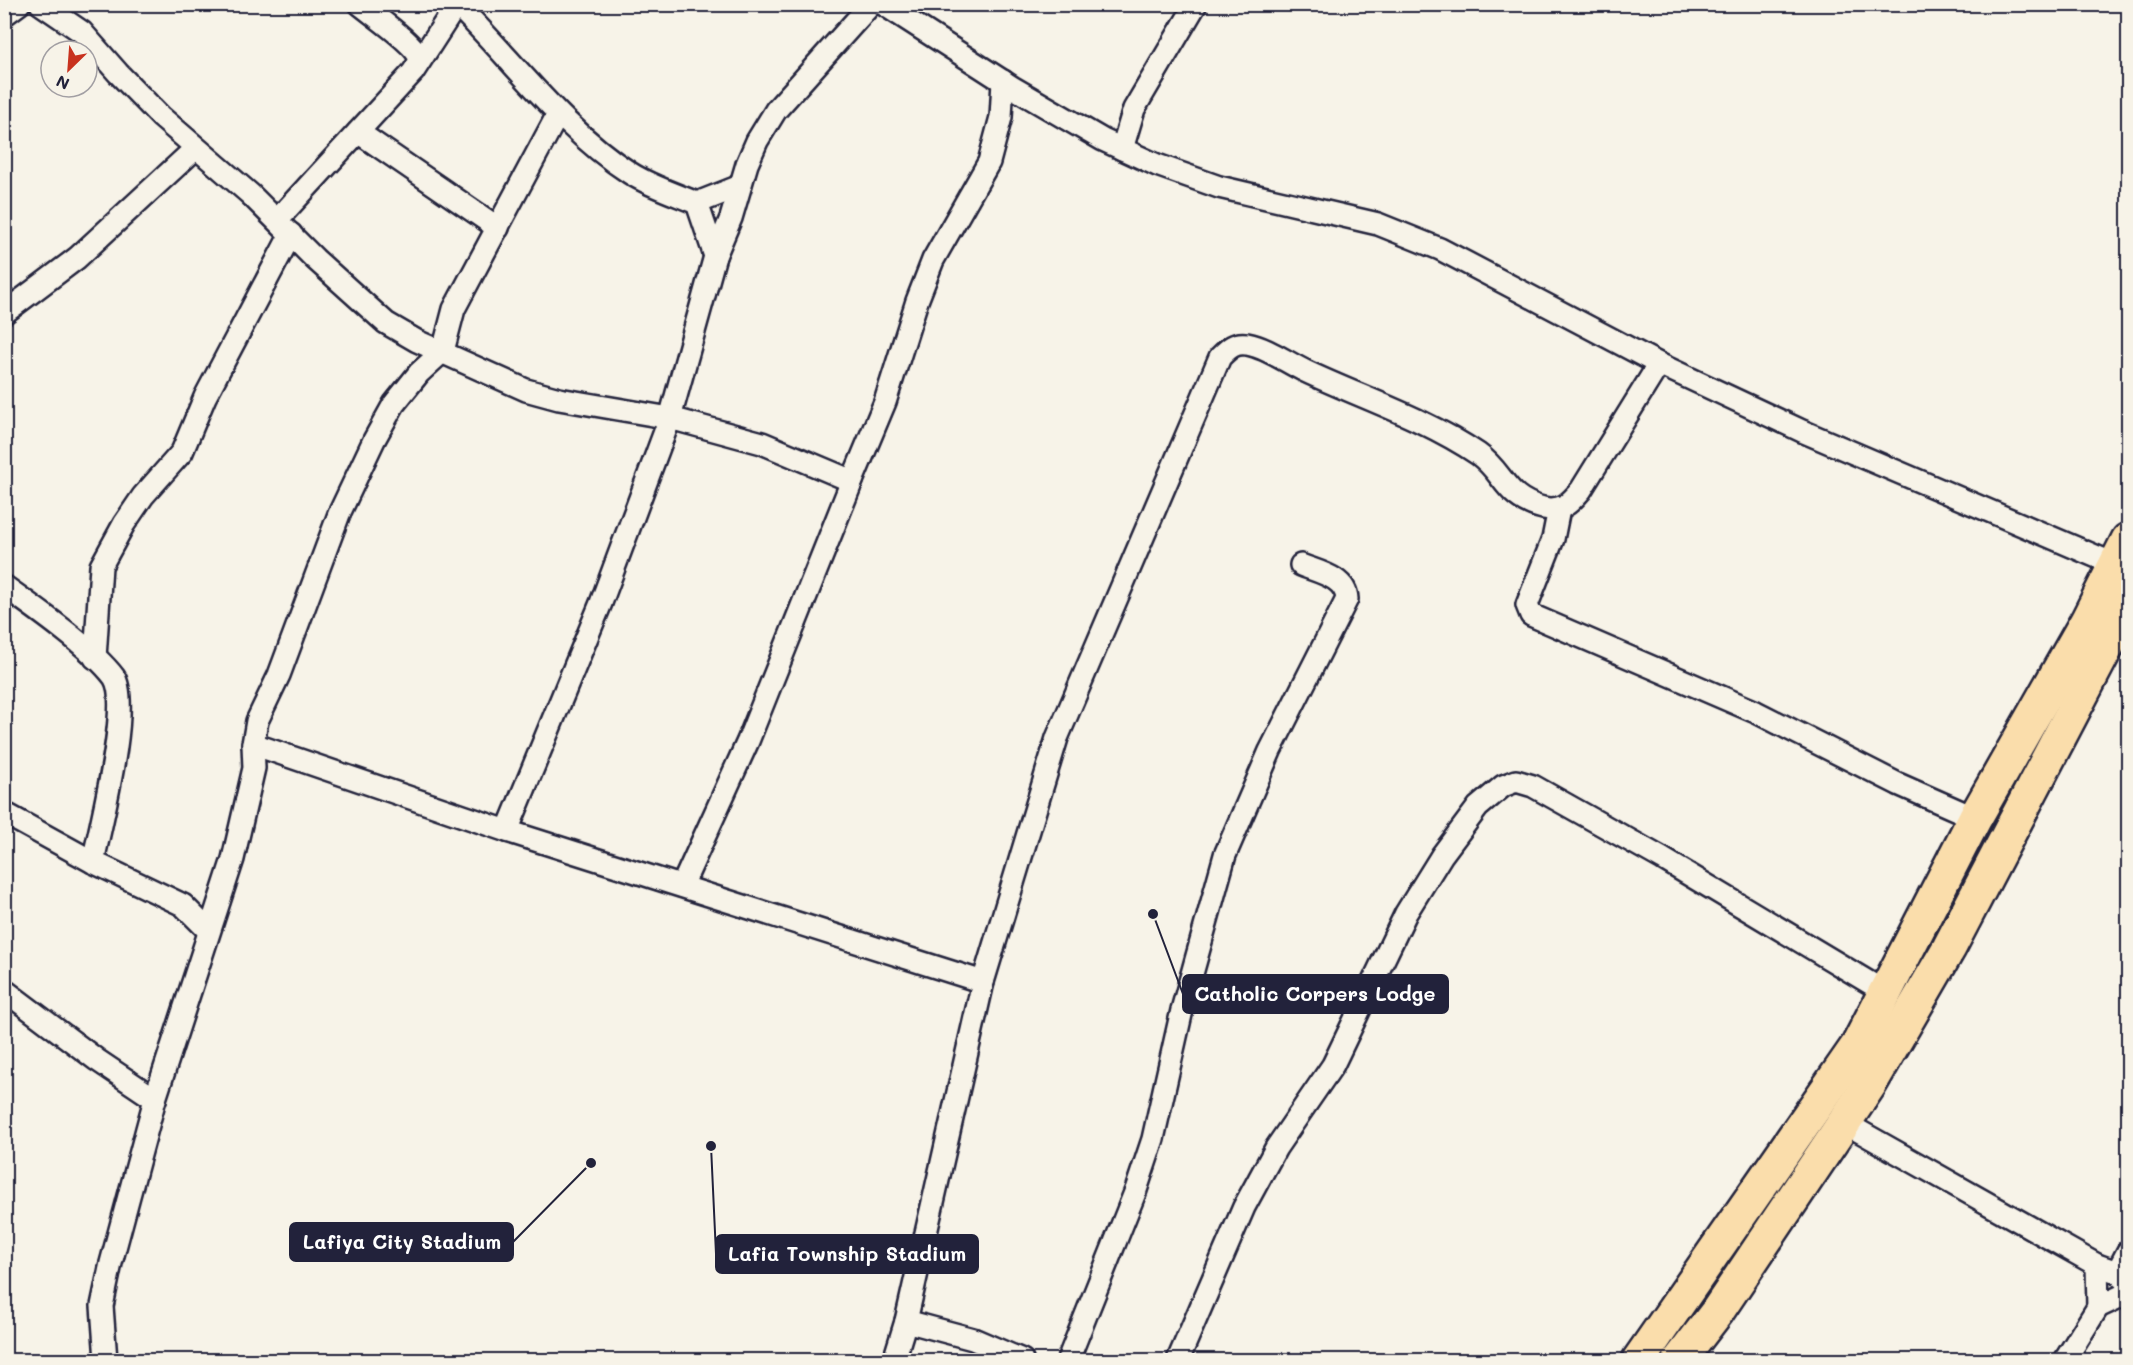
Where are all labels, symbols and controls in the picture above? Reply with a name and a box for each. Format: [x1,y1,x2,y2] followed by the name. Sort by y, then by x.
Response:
[39,39,99,99] north arrow
[53,71,72,95] text: N
[1183,975,1448,1013] callout: Catholic Corpers Lodge
[1195,980,1436,1006] text: Catholic Corpers Lodge
[290,1223,513,1261] callout: Lafiya City Stadium
[303,1228,501,1254] text: Lafiya City Stadium
[716,1235,978,1273] callout: Lafia Township Stadium
[728,1240,966,1266] text: Lafia Township Stadium

